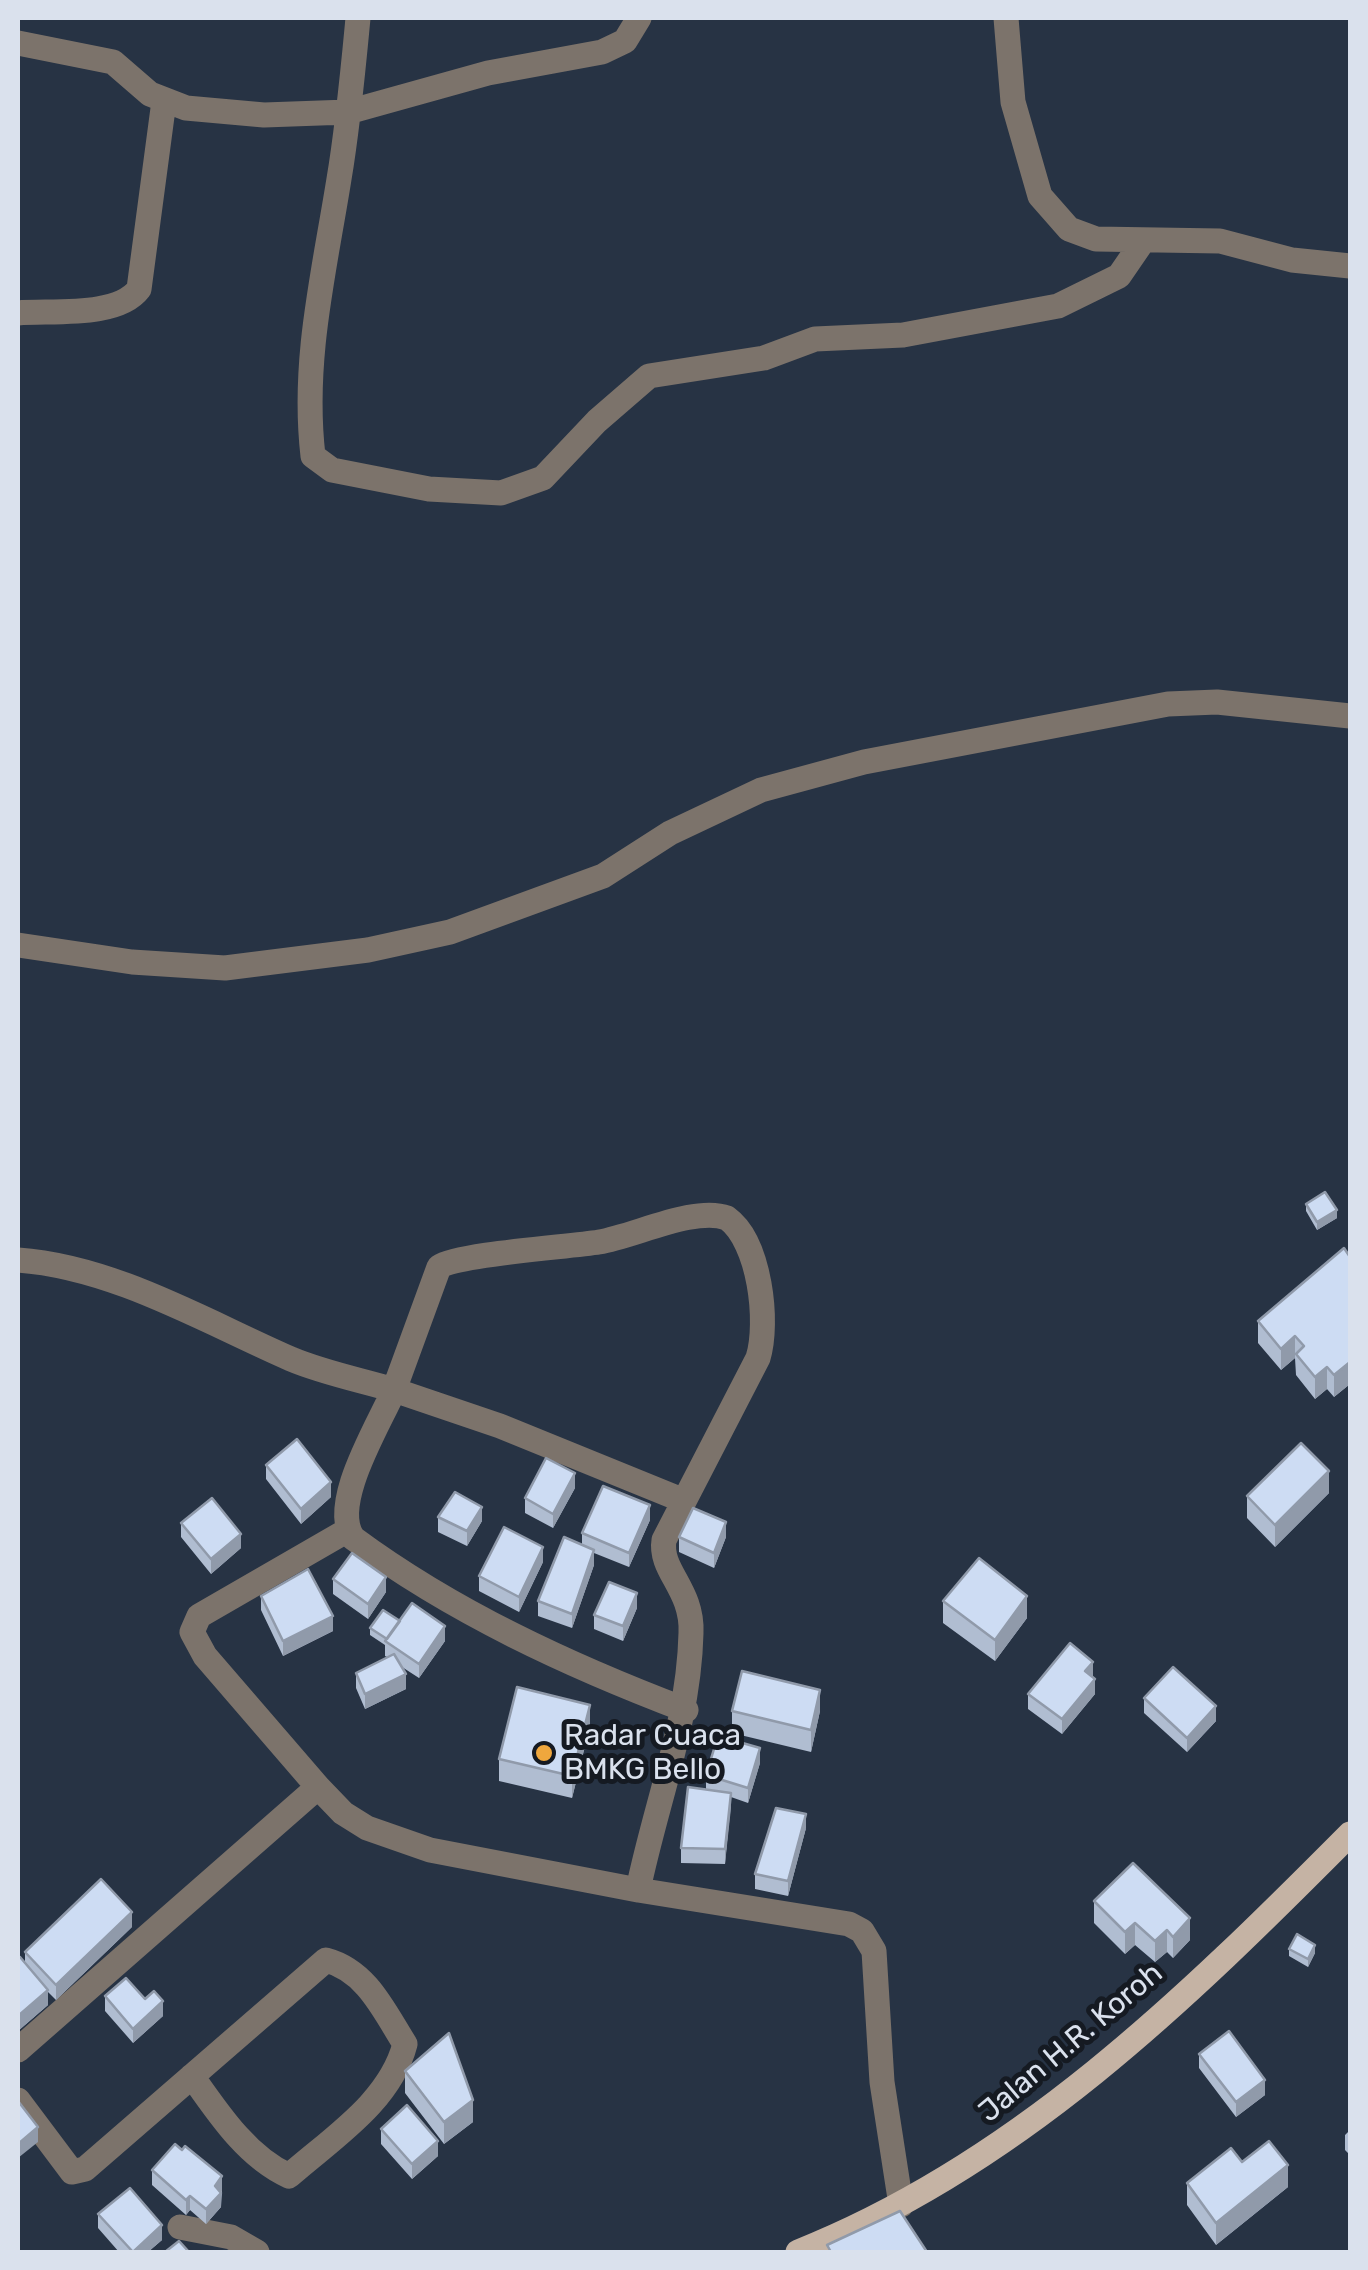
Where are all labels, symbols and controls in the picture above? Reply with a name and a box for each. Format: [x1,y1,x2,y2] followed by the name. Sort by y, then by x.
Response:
[564,1718,741,1788] place label: Radar Cuaca BMKG Bello
[533,1742,555,1764] marker: Radar Cuaca BMKG Bello
[972,1956,1170,2130] street label: Jalan H.R. Koroh

